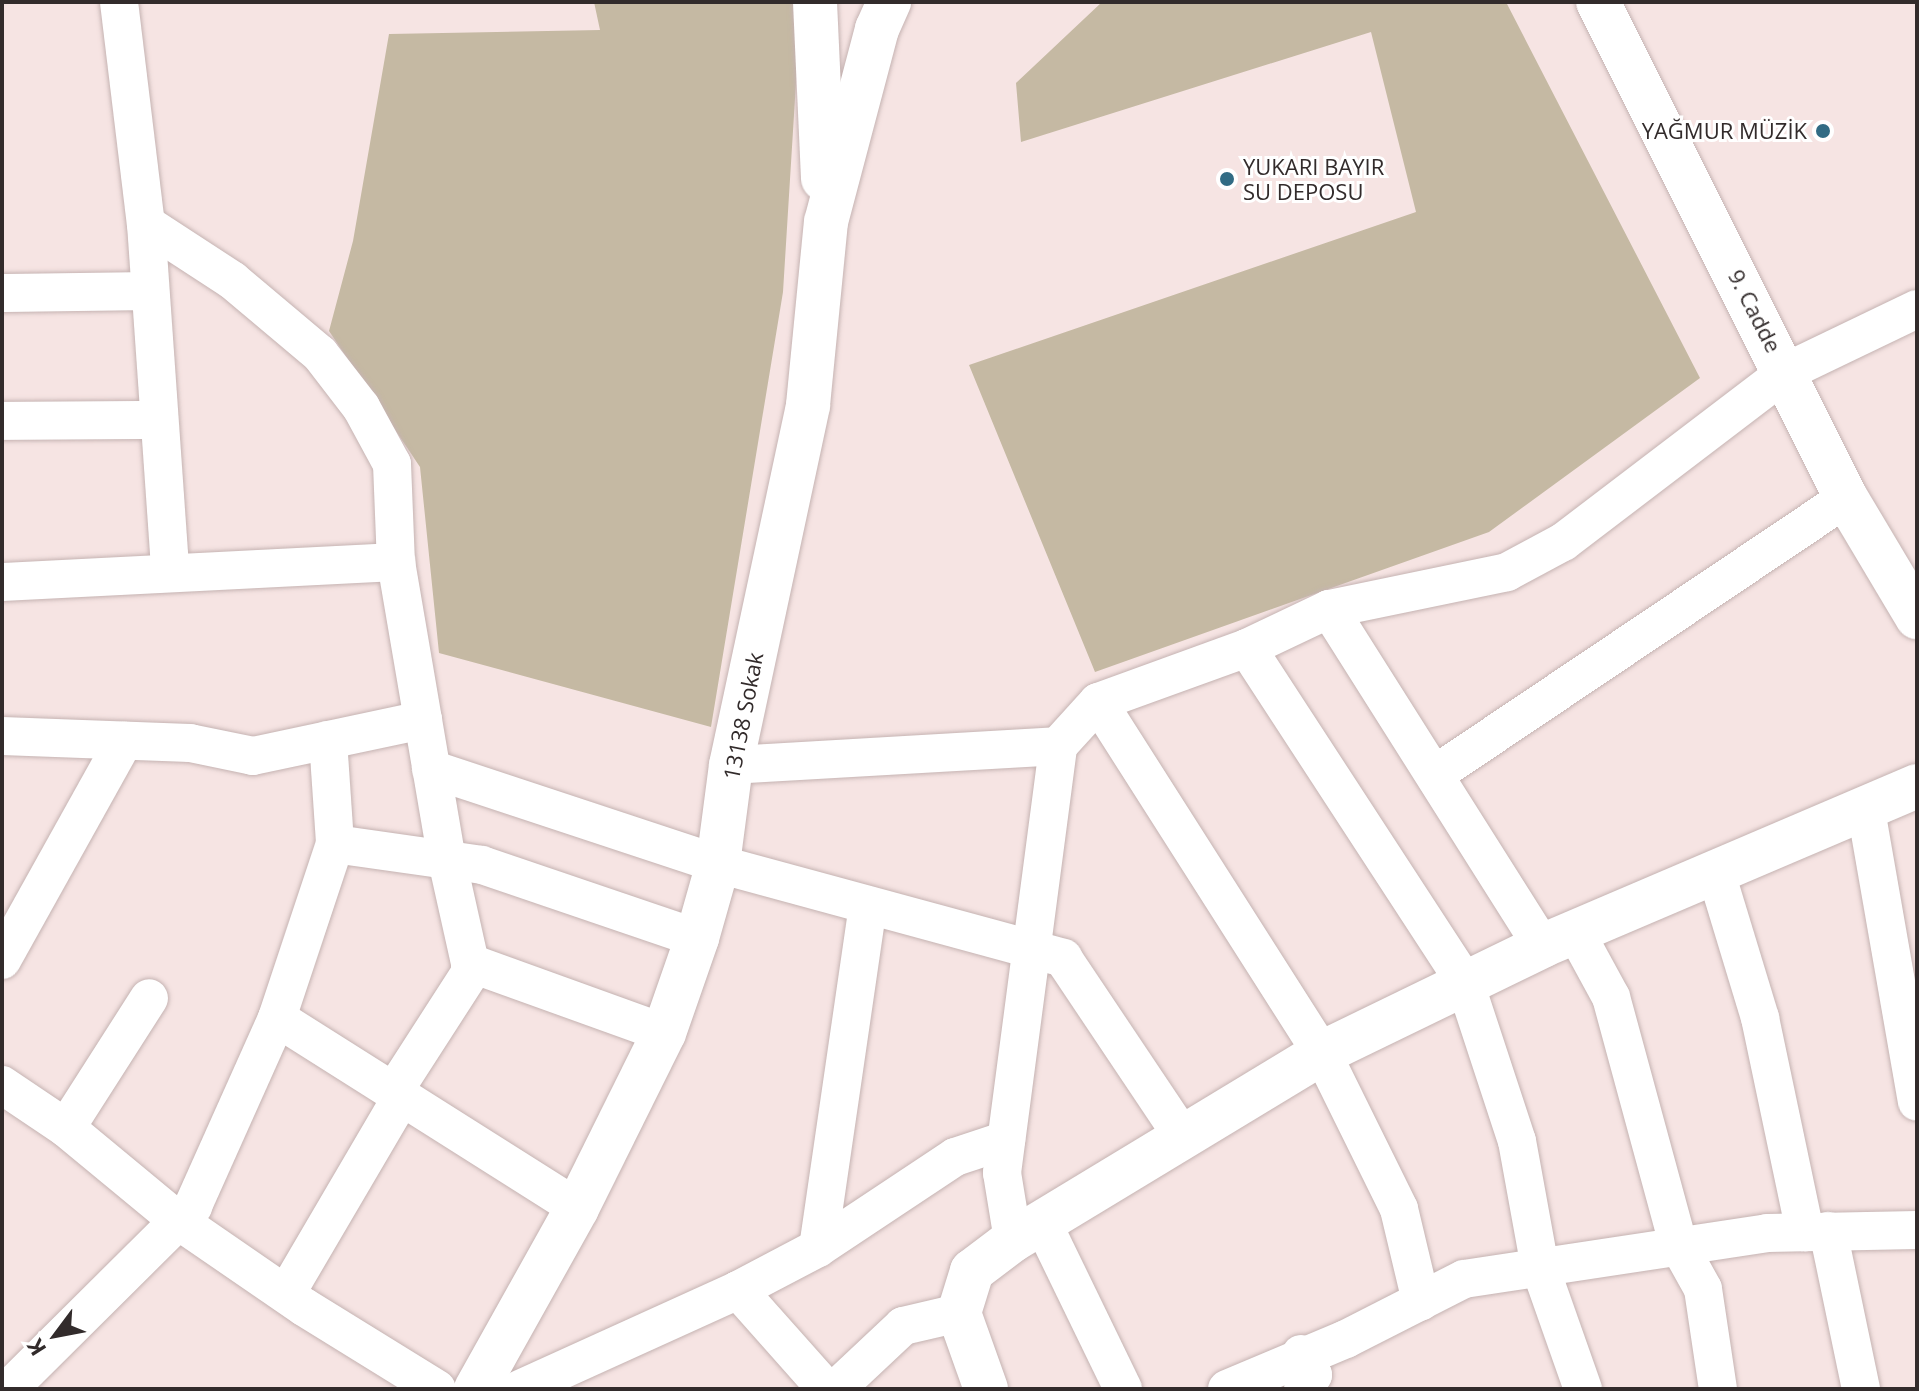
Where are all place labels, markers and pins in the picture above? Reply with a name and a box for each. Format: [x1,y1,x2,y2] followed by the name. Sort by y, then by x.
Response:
[1642,118,1807,144] place label: YAĞMUR MÜZİK
[1814,122,1832,140] marker: YAĞMUR MÜZİK
[1243,153,1384,204] place label: YUKARI BAYIR SU DEPOSU
[1218,170,1236,188] marker: YUKARI BAYIR SU DEPOSU

